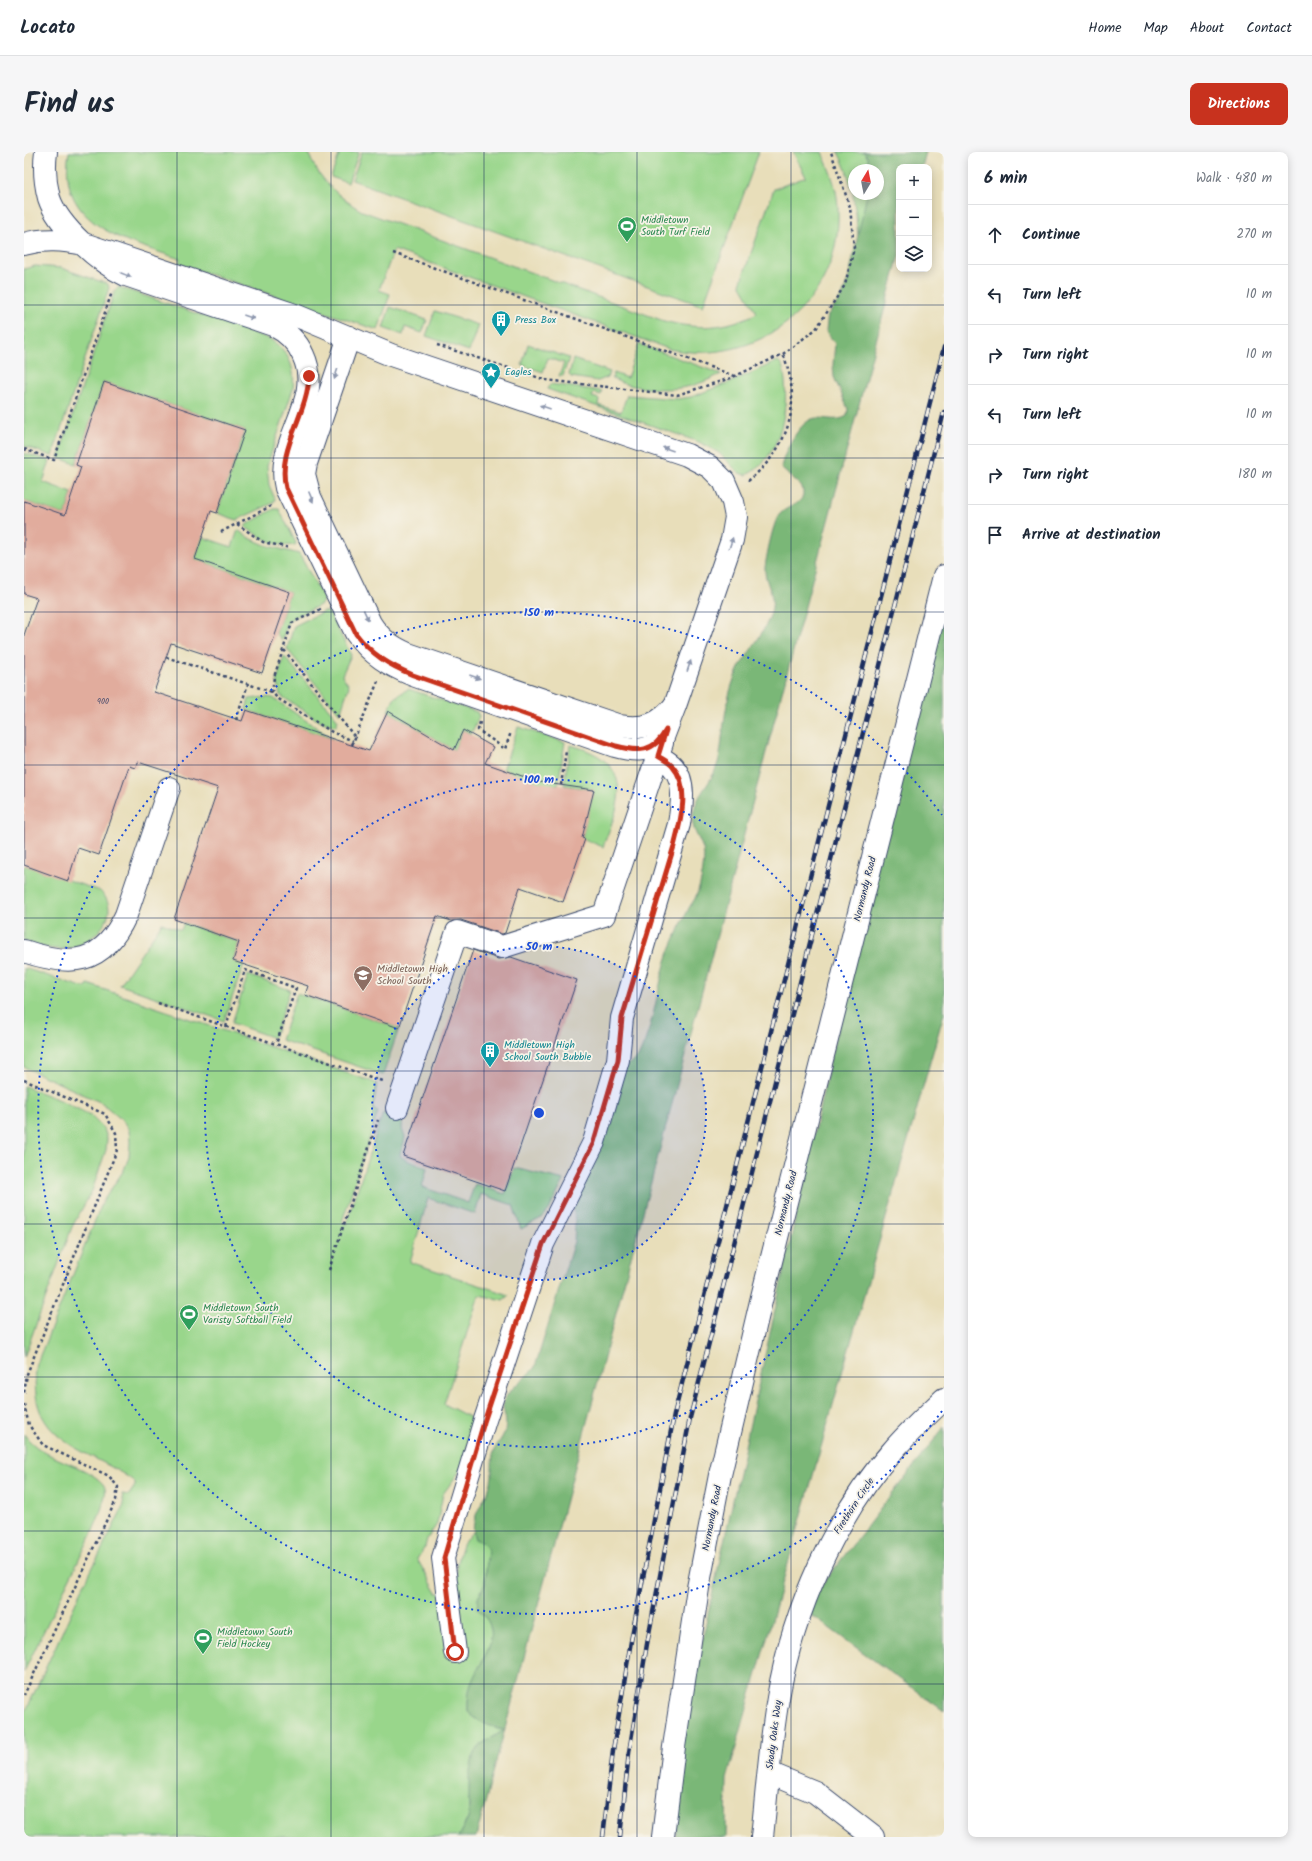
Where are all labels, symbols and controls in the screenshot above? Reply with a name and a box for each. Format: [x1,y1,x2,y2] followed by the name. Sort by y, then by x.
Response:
[20,13,75,43] text: Locato
[1088,17,1122,39] text: Home
[1144,17,1168,39] text: Map
[1190,17,1224,39] text: About
[1246,17,1292,39] text: Contact
[24,82,115,127] text: Find us
[1190,83,1288,125] button: Directions
[848,164,884,200] north arrow
[896,164,932,272] map controls
[896,164,932,200] button: +
[984,165,1028,192] text: 6 min
[1196,168,1272,189] text: Walk · 480 m
[896,200,932,236] button: −
[641,212,711,240] place label: Middletown South Turf Field
[616,215,638,243] sports icon: Middletown South Turf Field
[1022,223,1080,247] text: Continue
[984,224,1006,246] icon: ahead
[1236,224,1272,245] text: 270 m
[896,236,932,272] button: layers
[121,272,133,278] one-way arrow
[1022,283,1082,307] text: Turn left
[984,284,1006,306] icon: left
[1246,284,1272,305] text: 10 m
[490,309,512,337] building icon: Press Box
[515,312,557,328] place label: Press Box
[244,314,256,320] one-way arrow
[1022,343,1089,367] text: Turn right
[984,344,1006,366] icon: right
[1246,344,1272,365] text: 10 m
[480,361,502,389] place icon: Eagles
[505,364,532,380] place label: Eagles
[300,367,318,385] route end
[333,368,339,380] one-way arrow
[1022,403,1082,427] text: Turn left
[539,404,551,410] one-way arrow
[984,404,1006,426] icon: left
[1246,404,1272,425] text: 10 m
[662,446,674,452] one-way arrow
[1022,463,1089,487] text: Turn right
[984,464,1006,486] icon: right
[1238,464,1272,485] text: 180 m
[308,492,314,504] one-way arrow
[1022,523,1161,547] text: Arrive at destination
[984,524,1006,546] icon: arrive
[728,536,734,548] one-way arrow
[524,603,554,622] text: 150 m
[363,609,369,620] one-way arrow
[686,659,692,671] one-way arrow
[469,674,481,680] one-way arrow
[97,695,109,708] house number: 900
[524,770,554,789] text: 100 m
[849,854,881,923] street label: Normandy Road
[525,937,553,956] text: 50 m
[377,961,448,989] place label: Middletown High School South
[352,964,374,992] school or university icon: Middletown High School South
[504,1037,592,1065] place label: Middletown High School South Bubble
[479,1040,501,1068] building icon: Middletown High School South Bubble
[532,1106,546,1120] centre of rings
[770,1168,802,1237] street label: Normandy Road
[203,1300,292,1328] place label: Middletown South Varisty Softball Field
[178,1303,200,1331] sports icon: Middletown South Varisty Softball Field
[830,1474,879,1538] street label: Firethorn Circle
[698,1483,726,1552] street label: Normandy Road
[217,1624,293,1652] place label: Middletown South Field Hockey
[192,1627,214,1655] sports icon: Middletown South Field Hockey
[446,1643,464,1661] route start
[762,1699,786,1771] street label: Shady Oaks Way

